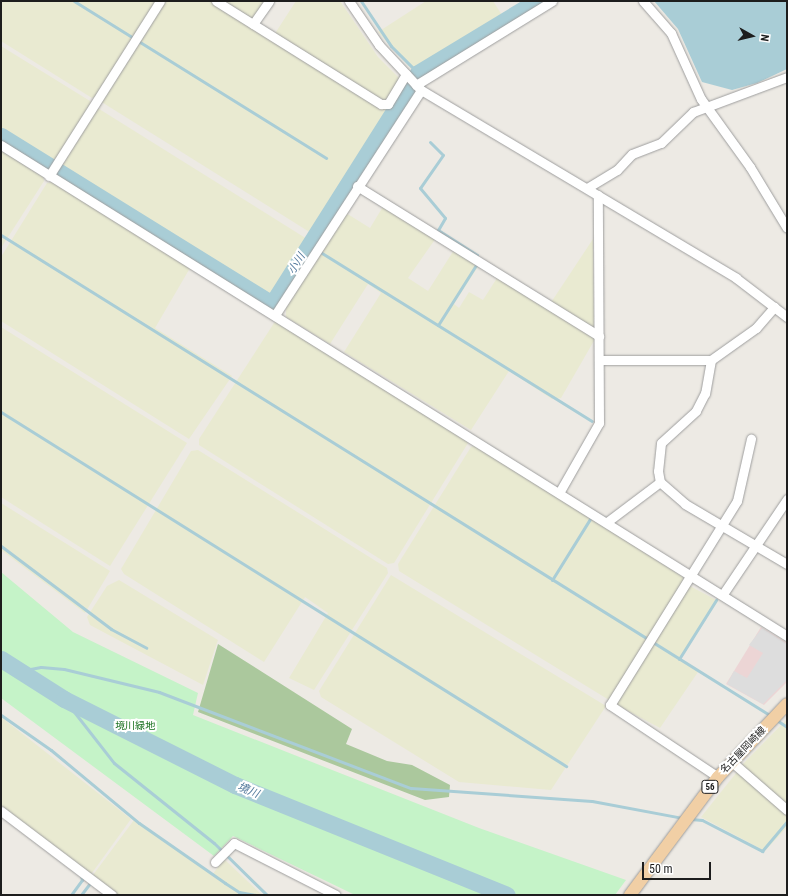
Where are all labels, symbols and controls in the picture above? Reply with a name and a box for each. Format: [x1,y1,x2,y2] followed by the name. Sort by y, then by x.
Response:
[732,16,772,56] north arrow
[757,33,771,42] text: N
[286,251,308,277] water label: 小川
[115,720,155,732] park label: 境川緑地
[718,724,768,776] street label: 名古屋岡崎線
[701,780,719,794] road number: 56
[235,781,261,801] water label: 境川
[644,854,713,880] scale bar
[649,862,673,876] text: 50 m

